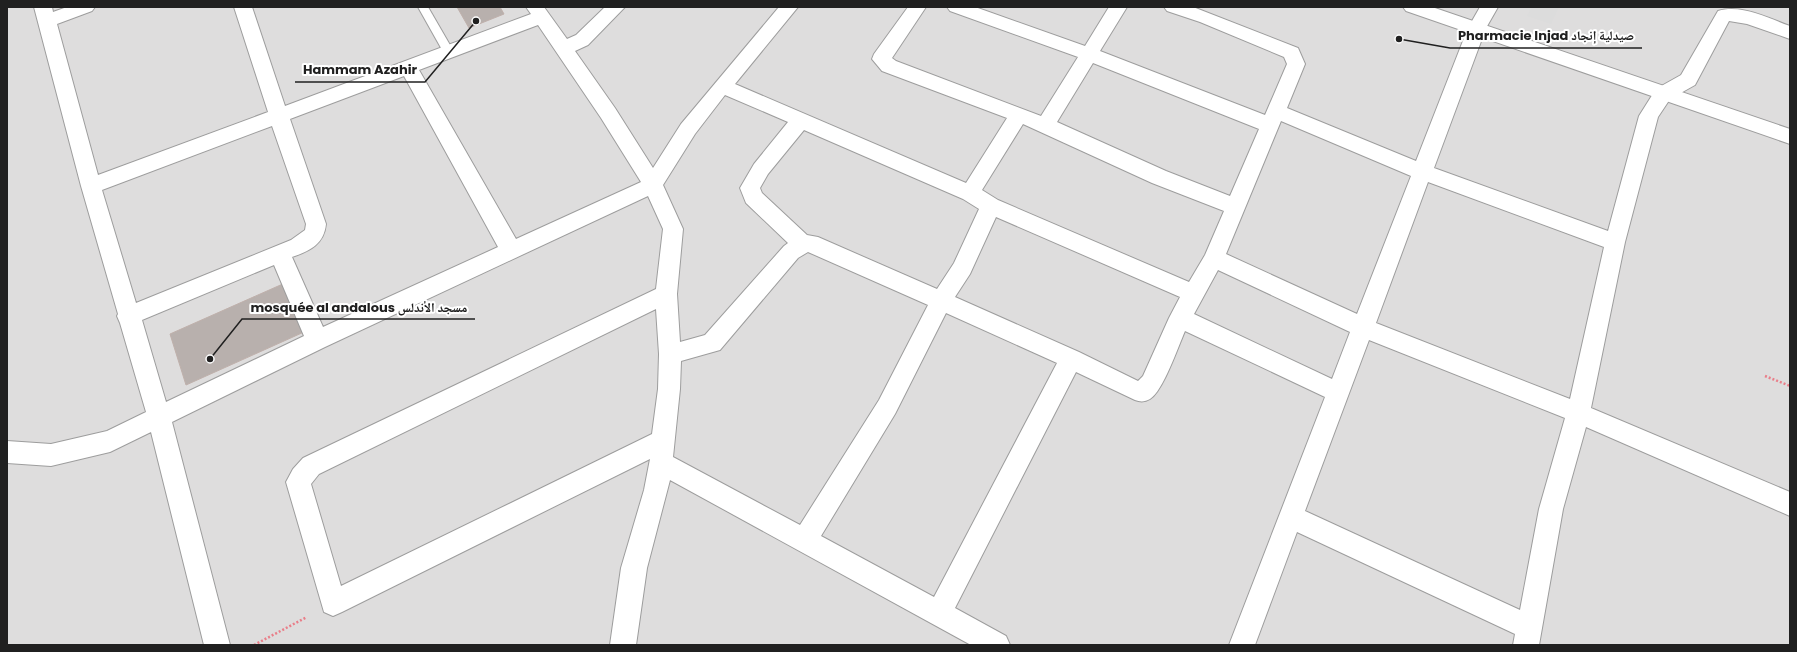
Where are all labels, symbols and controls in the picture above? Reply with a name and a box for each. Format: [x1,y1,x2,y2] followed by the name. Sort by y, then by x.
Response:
[1450,23,1642,48] callout: Pharmacie Injad صيدلية إنجاد
[1458,26,1634,45] text: Pharmacie Injad صيدلية إنجاد
[295,57,425,82] callout: Hammam Azahir
[303,60,418,79] text: Hammam Azahir
[242,294,475,319] callout: mosquée al andalous مسجد الأندلس
[250,298,468,317] text: mosquée al andalous مسجد الأندلس

